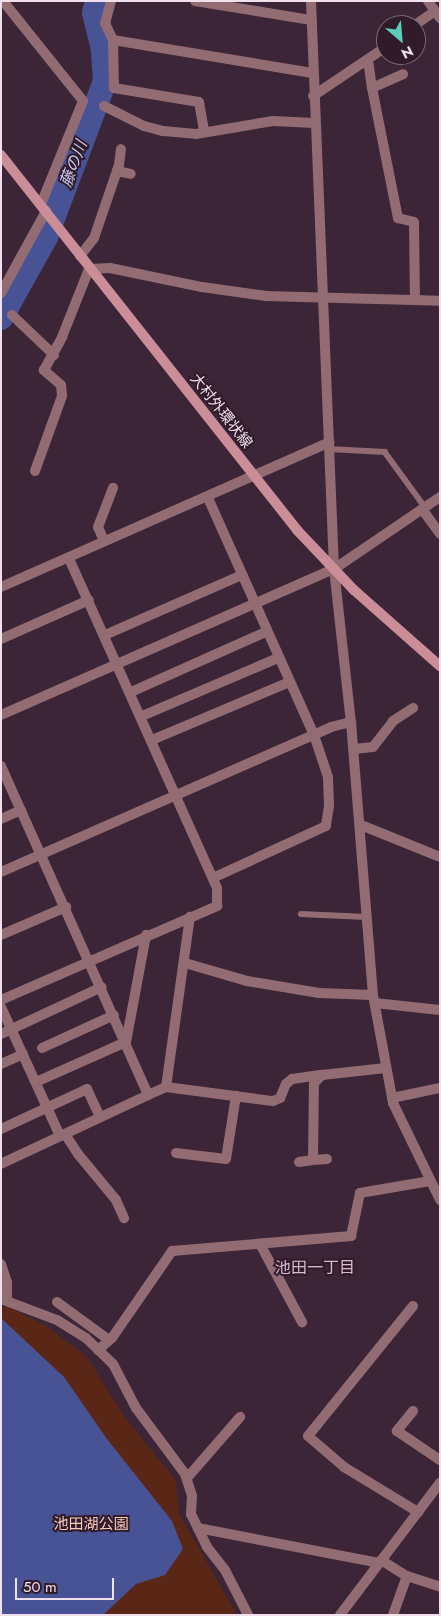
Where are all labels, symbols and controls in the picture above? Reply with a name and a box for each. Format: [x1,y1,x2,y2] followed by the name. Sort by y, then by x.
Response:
[376,15,426,65] north arrow
[398,41,417,64] text: N
[56,138,92,190] water label: 藤の川
[186,370,256,452] street label: 大村外環状線
[275,1258,355,1278] district label: 池田一丁目
[54,1516,128,1534] park label: 池田湖公園
[18,1568,116,1600] scale bar
[23,1576,57,1598] text: 50 m

